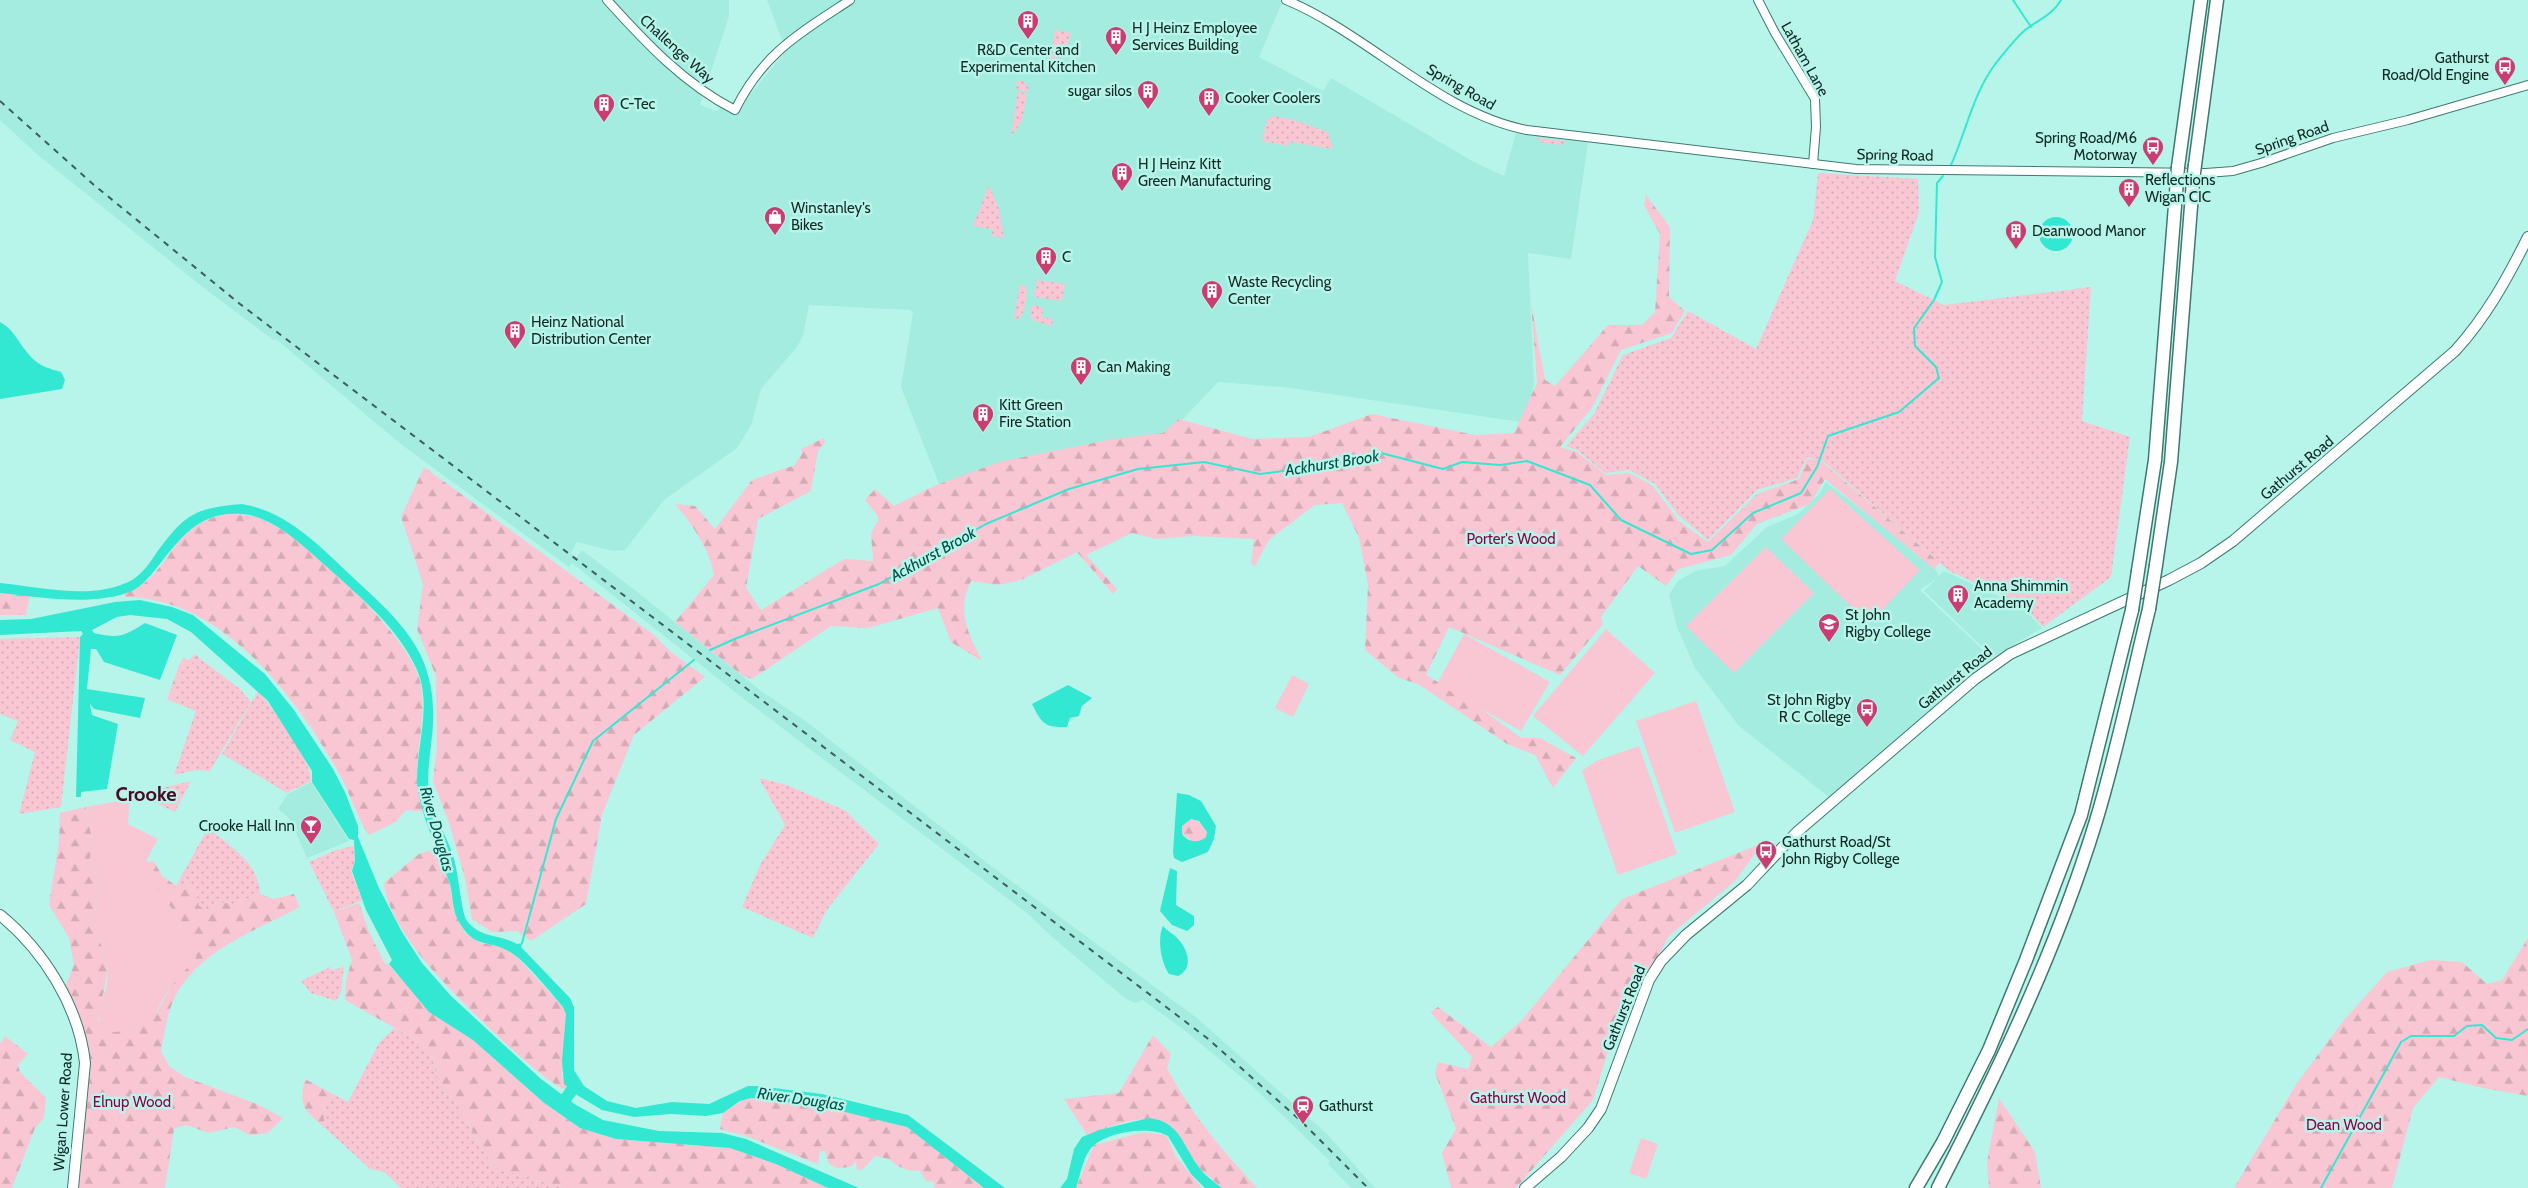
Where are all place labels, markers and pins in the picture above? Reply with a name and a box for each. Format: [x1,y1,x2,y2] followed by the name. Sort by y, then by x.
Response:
[1016,9,1040,40] building icon: R&D Center and Experimental Kitchen
[1132,19,1258,54] place label: H J Heinz Employee Services Building
[1104,25,1128,56] building icon: H J Heinz Employee Services Building
[960,41,1096,76] place label: R&D Center and Experimental Kitchen
[2382,49,2489,84] place label: Gathurst Road/Old Engine
[2493,55,2517,86] bus stop icon: Gathurst Road/Old Engine
[1136,79,1160,110] building icon: sugar silos
[1068,82,1132,100] place label: sugar silos
[1197,86,1221,117] building icon: Cooker Coolers
[1225,89,1320,107] place label: Cooker Coolers
[592,92,616,123] building icon: C-Tec
[620,95,656,113] place label: C-Tec
[2035,129,2137,164] place label: Spring Road/M6 Motorway
[2141,135,2165,166] bus stop icon: Spring Road/M6 Motorway
[1138,155,1271,190] place label: H J Heinz Kitt Green Manufacturing
[1110,161,1134,192] building icon: H J Heinz Kitt Green Manufacturing
[2145,171,2215,206] place label: Reflections Wigan CIC
[2117,177,2141,208] building icon: Reflections Wigan CIC
[791,199,871,234] place label: Winstanley's Bikes
[763,205,787,236] shop icon: Winstanley's Bikes
[2004,219,2028,250] building icon: Deanwood Manor
[2032,222,2146,240] place label: Deanwood Manor
[1034,245,1058,276] building icon: C
[1062,248,1071,266] place label: C
[1228,273,1332,308] place label: Waste Recycling Center
[1200,279,1224,310] building icon: Waste Recycling Center
[531,313,651,348] place label: Heinz National Distribution Center
[503,319,527,350] building icon: Heinz National Distribution Center
[1069,355,1093,386] building icon: Can Making
[1097,358,1171,376] place label: Can Making
[999,396,1071,431] place label: Kitt Green Fire Station
[971,402,995,433] building icon: Kitt Green Fire Station
[1974,577,2068,612] place label: Anna Shimmin Academy
[1946,583,1970,614] building icon: Anna Shimmin Academy
[1845,606,1931,641] place label: St John Rigby College
[1817,612,1841,643] school or university icon: St John Rigby College
[1767,691,1851,726] place label: St John Rigby R C College
[1855,697,1879,728] bus stop icon: St John Rigby R C College
[299,814,323,845] bar icon: Crooke Hall Inn
[199,817,295,835] place label: Crooke Hall Inn
[1781,833,1900,868] place label: Gathurst Road/St John Rigby College
[1754,839,1778,870] bus stop icon: Gathurst Road/St John Rigby College
[1291,1094,1315,1125] station icon: Gathurst
[1319,1097,1373,1115] place label: Gathurst

